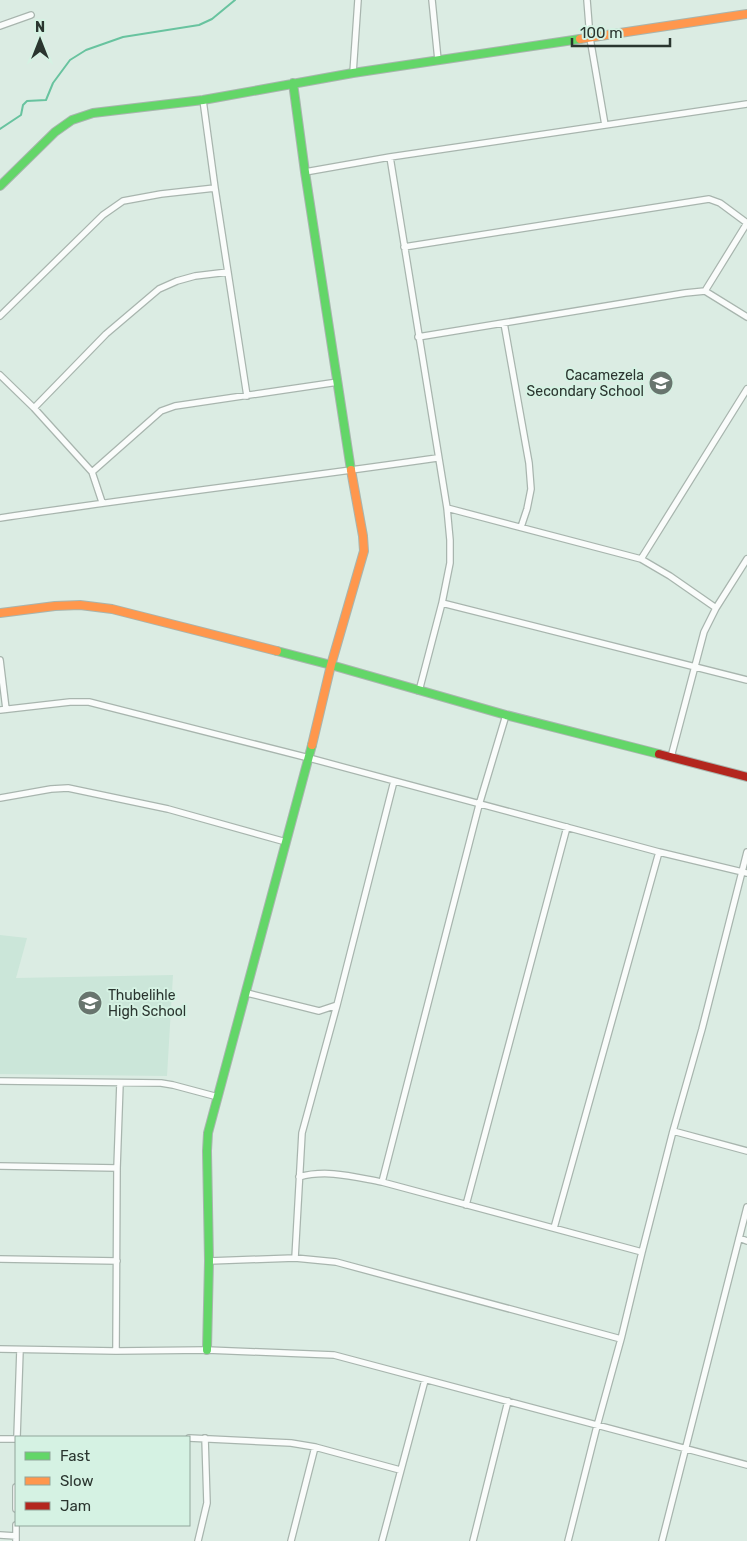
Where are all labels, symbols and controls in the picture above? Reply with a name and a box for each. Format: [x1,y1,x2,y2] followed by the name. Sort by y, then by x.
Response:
[15,15,65,65] north arrow
[572,15,670,47] scale bar
[35,19,45,36] text: N
[580,24,622,42] text: 100 m
[527,367,644,400] place label: Cacamezela Secondary School
[648,370,674,396] school or university icon: Cacamezela Secondary School
[108,987,186,1020] place label: Thubelihle High School
[77,990,103,1016] school or university icon: Thubelihle High School
[15,1436,190,1526] legend
[60,1447,90,1465] text: Fast
[60,1472,93,1490] text: Slow
[60,1497,91,1515] text: Jam

